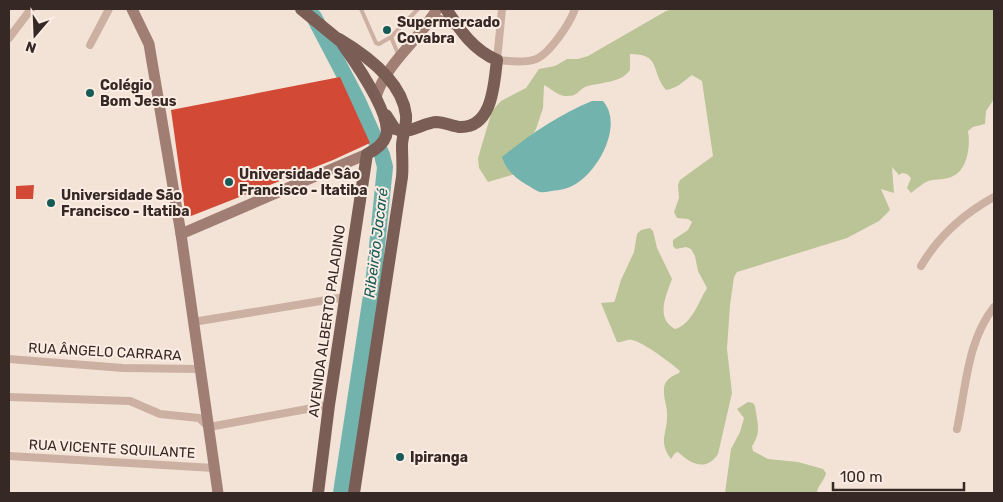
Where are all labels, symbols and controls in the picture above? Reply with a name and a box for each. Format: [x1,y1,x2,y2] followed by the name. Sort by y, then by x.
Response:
[10,10,60,60] north arrow
[397,14,500,47] place label: Supermercado Covabra
[381,24,393,36] marker: Supermercado Covabra
[23,37,38,56] text: N
[100,77,177,110] place label: Colégio Bom Jesus
[84,87,96,99] marker: Colégio Bom Jesus
[239,166,367,199] place label: Universidade Sâo Francisco - Itatiba
[223,176,235,188] marker: Universidade Sâo Francisco - Itatiba
[360,186,392,299] water label: Ribeirão Jacaré
[61,187,189,220] place label: Universidade São Francisco - Itatiba
[45,197,57,209] marker: Universidade São Francisco - Itatiba
[305,224,349,418] street label: AVENIDA ALBERTO PALADINO
[28,338,183,365] street label: RUA ÂNGELO CARRARA
[28,436,196,462] street label: RUA VICENTE SQUILANTE
[410,449,468,466] place label: Ipiranga
[394,451,406,463] marker: Ipiranga
[833,460,964,492] scale bar
[840,468,882,486] text: 100 m

